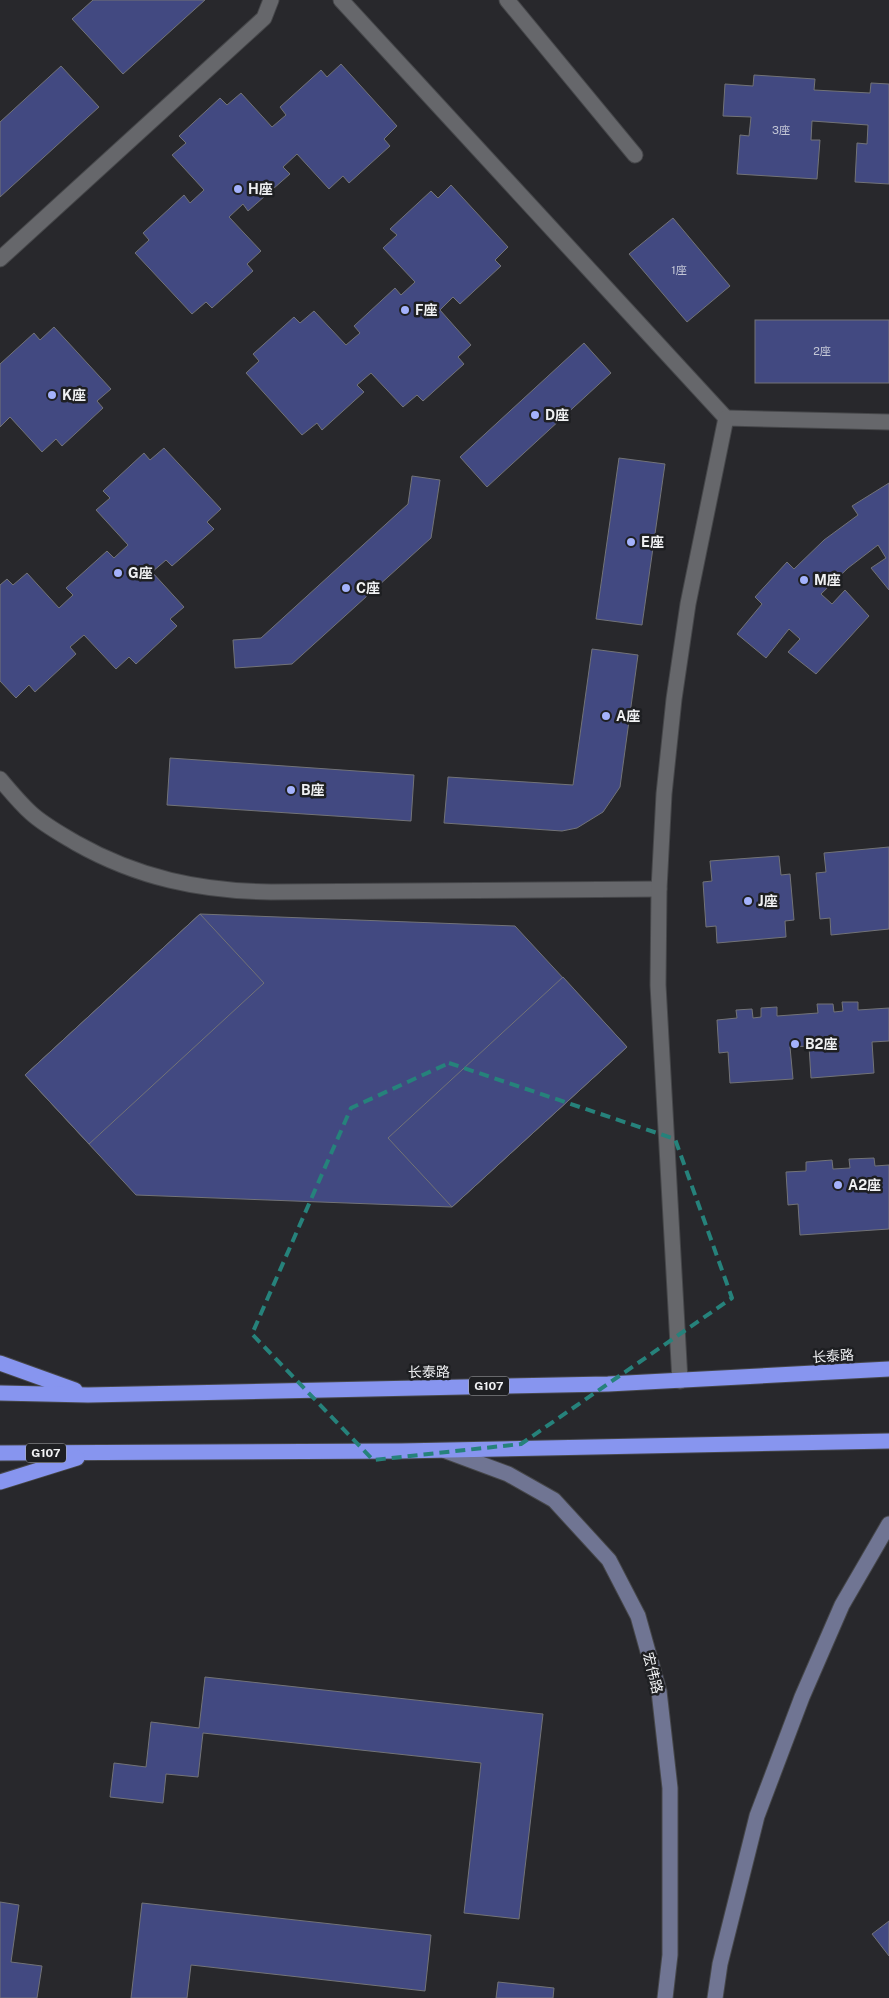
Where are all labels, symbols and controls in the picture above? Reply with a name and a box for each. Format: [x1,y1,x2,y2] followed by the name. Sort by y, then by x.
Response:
[772,124,790,136] house number: 3座
[248,181,273,197] place label: H座
[232,183,244,195] marker: H座
[671,264,687,276] house number: 1座
[415,302,438,318] place label: F座
[399,304,411,316] marker: F座
[813,345,831,357] house number: 2座
[62,387,86,403] place label: K座
[46,389,58,401] marker: K座
[545,407,569,423] place label: D座
[529,409,541,421] marker: D座
[641,534,664,550] place label: E座
[625,536,637,548] marker: E座
[128,565,153,581] place label: G座
[112,567,124,579] marker: G座
[814,572,841,588] place label: M座
[798,574,810,586] marker: M座
[356,580,380,596] place label: C座
[340,582,352,594] marker: C座
[616,708,640,724] place label: A座
[600,710,612,722] marker: A座
[301,782,325,798] place label: B座
[285,784,297,796] marker: B座
[758,893,778,909] place label: J座
[742,895,754,907] marker: J座
[805,1036,837,1052] place label: B2座
[789,1038,801,1050] marker: B2座
[848,1177,881,1193] place label: A2座
[832,1179,844,1191] marker: A2座
[811,1347,855,1365] street label: 长泰路
[408,1364,450,1380] street label: 长泰路
[469,1376,509,1395] road number: G107
[26,1444,66,1462] road number: G107
[640,1651,666,1695] street label: 宏伟路

